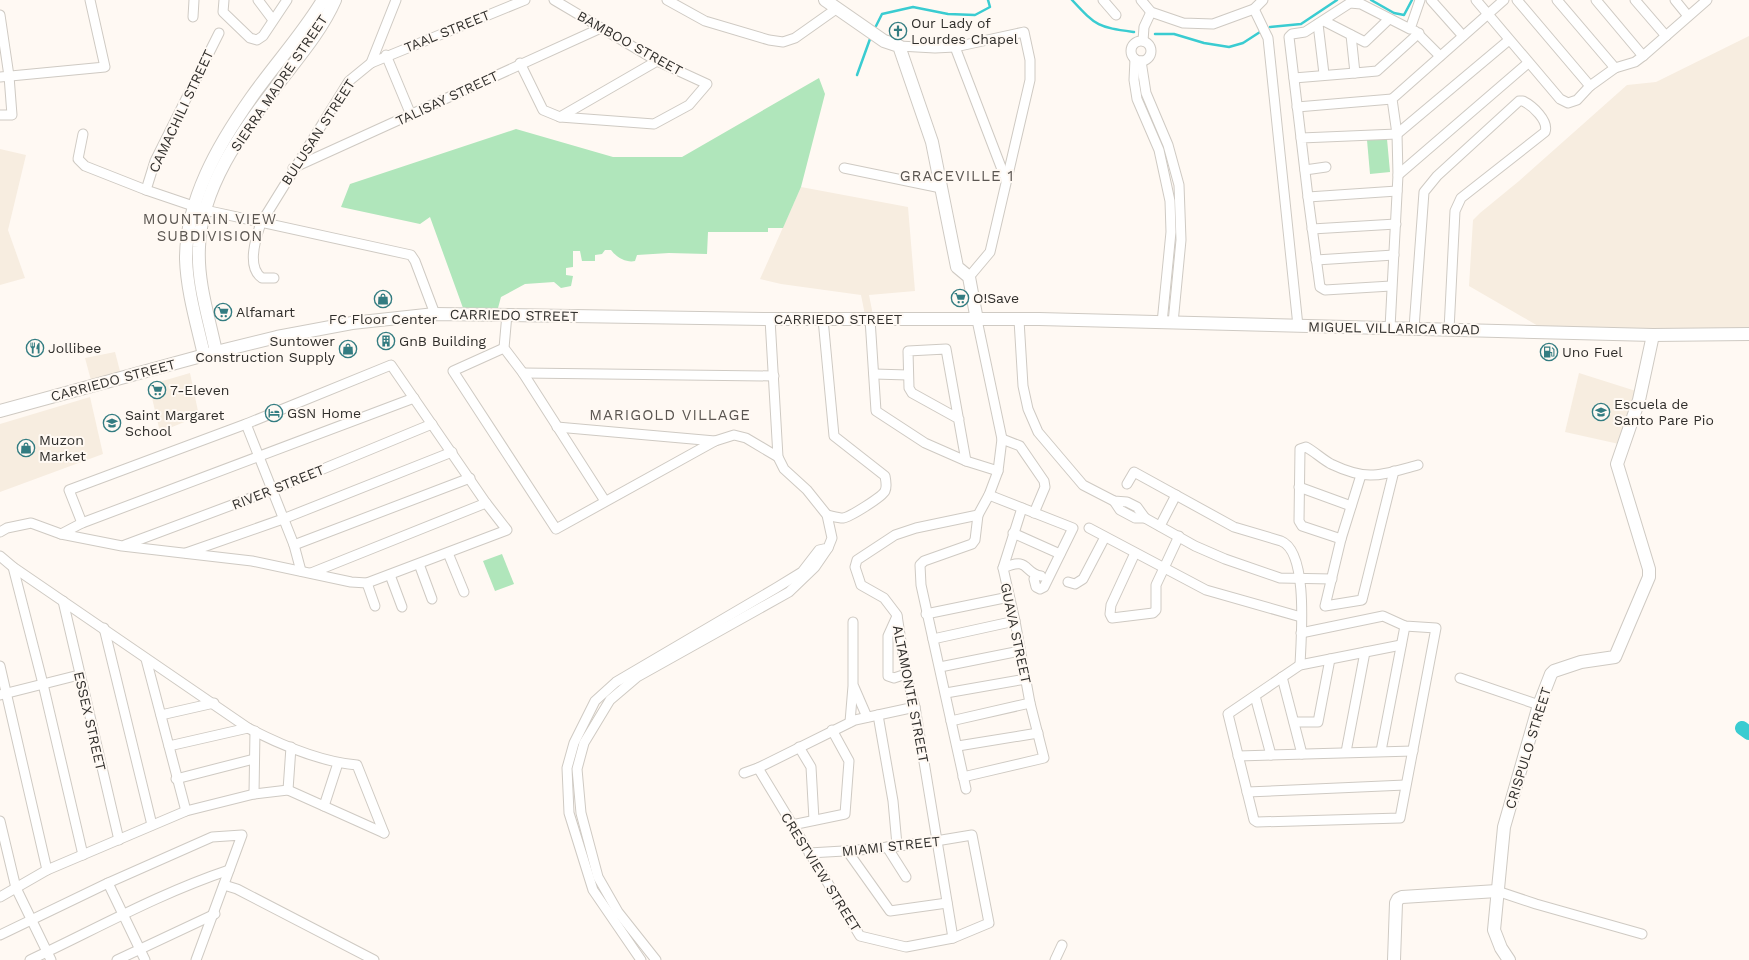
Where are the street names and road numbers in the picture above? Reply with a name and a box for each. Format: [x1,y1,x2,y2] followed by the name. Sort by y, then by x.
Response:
[402,6,493,55] street label: TAAL STREET
[575,7,686,79] street label: BAMBOO STREET
[227,11,331,154] street label: SIERRA MADRE STREET
[146,47,217,175] street label: CAMACHILI STREET
[393,67,501,129] street label: TALISAY STREET
[278,76,358,188] street label: BULUSAN STREET
[450,306,579,324] street label: CARRIEDO STREET
[774,311,903,327] street label: CARRIEDO STREET
[1308,319,1480,337] street label: MIGUEL VILLARICA ROAD
[49,356,178,404] street label: CARRIEDO STREET
[229,461,327,513] street label: RIVER STREET
[998,581,1035,685] street label: GUAVA STREET
[890,624,932,765] street label: ALTAMONTE STREET
[71,670,109,773] street label: ESSEX STREET
[1502,685,1554,811] street label: CRISPULO STREET
[778,809,865,935] street label: CRESTVIEW STREET
[841,833,942,859] street label: MIAMI STREET

